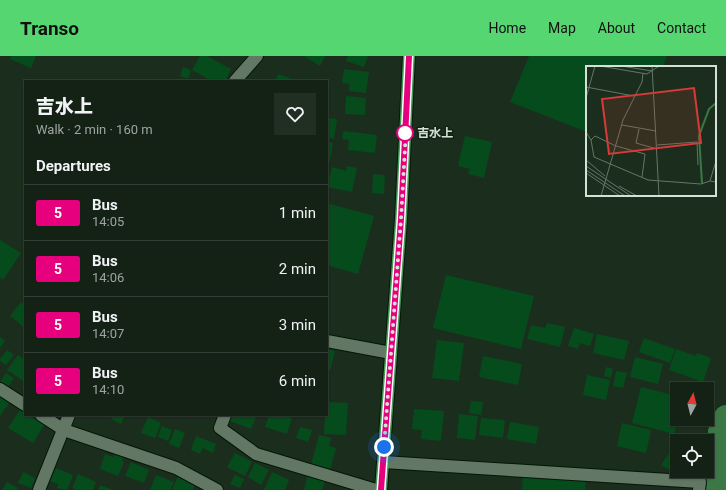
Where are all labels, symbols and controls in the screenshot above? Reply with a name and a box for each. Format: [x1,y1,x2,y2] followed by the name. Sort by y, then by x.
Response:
[20,17,79,40] text: Transo
[488,20,526,36] text: Home
[548,20,576,36] text: Map
[598,20,635,36] text: About
[657,20,706,36] text: Contact
[586,66,716,196] inset map
[274,93,316,135] button: heart
[36,95,93,118] text: 吉水上
[36,122,153,137] text: Walk · 2 min · 160 m
[396,124,414,142] marker: 吉水上
[417,126,453,140] place label: 吉水上
[36,157,111,175] text: Departures
[92,196,118,214] text: Bus
[279,204,316,222] text: 1 min
[54,205,62,221] text: 5
[92,214,124,229] text: 14:05
[92,252,118,270] text: Bus
[279,260,316,278] text: 2 min
[54,261,62,277] text: 5
[92,270,124,285] text: 14:06
[92,308,118,326] text: Bus
[279,316,316,334] text: 3 min
[54,317,62,333] text: 5
[92,326,124,341] text: 14:07
[92,364,118,382] text: Bus
[279,372,316,390] text: 6 min
[54,373,62,389] text: 5
[92,382,124,397] text: 14:10
[670,382,714,426] north arrow
[670,382,714,478] map controls
[670,434,714,478] button: locate
[374,437,394,457] your location

